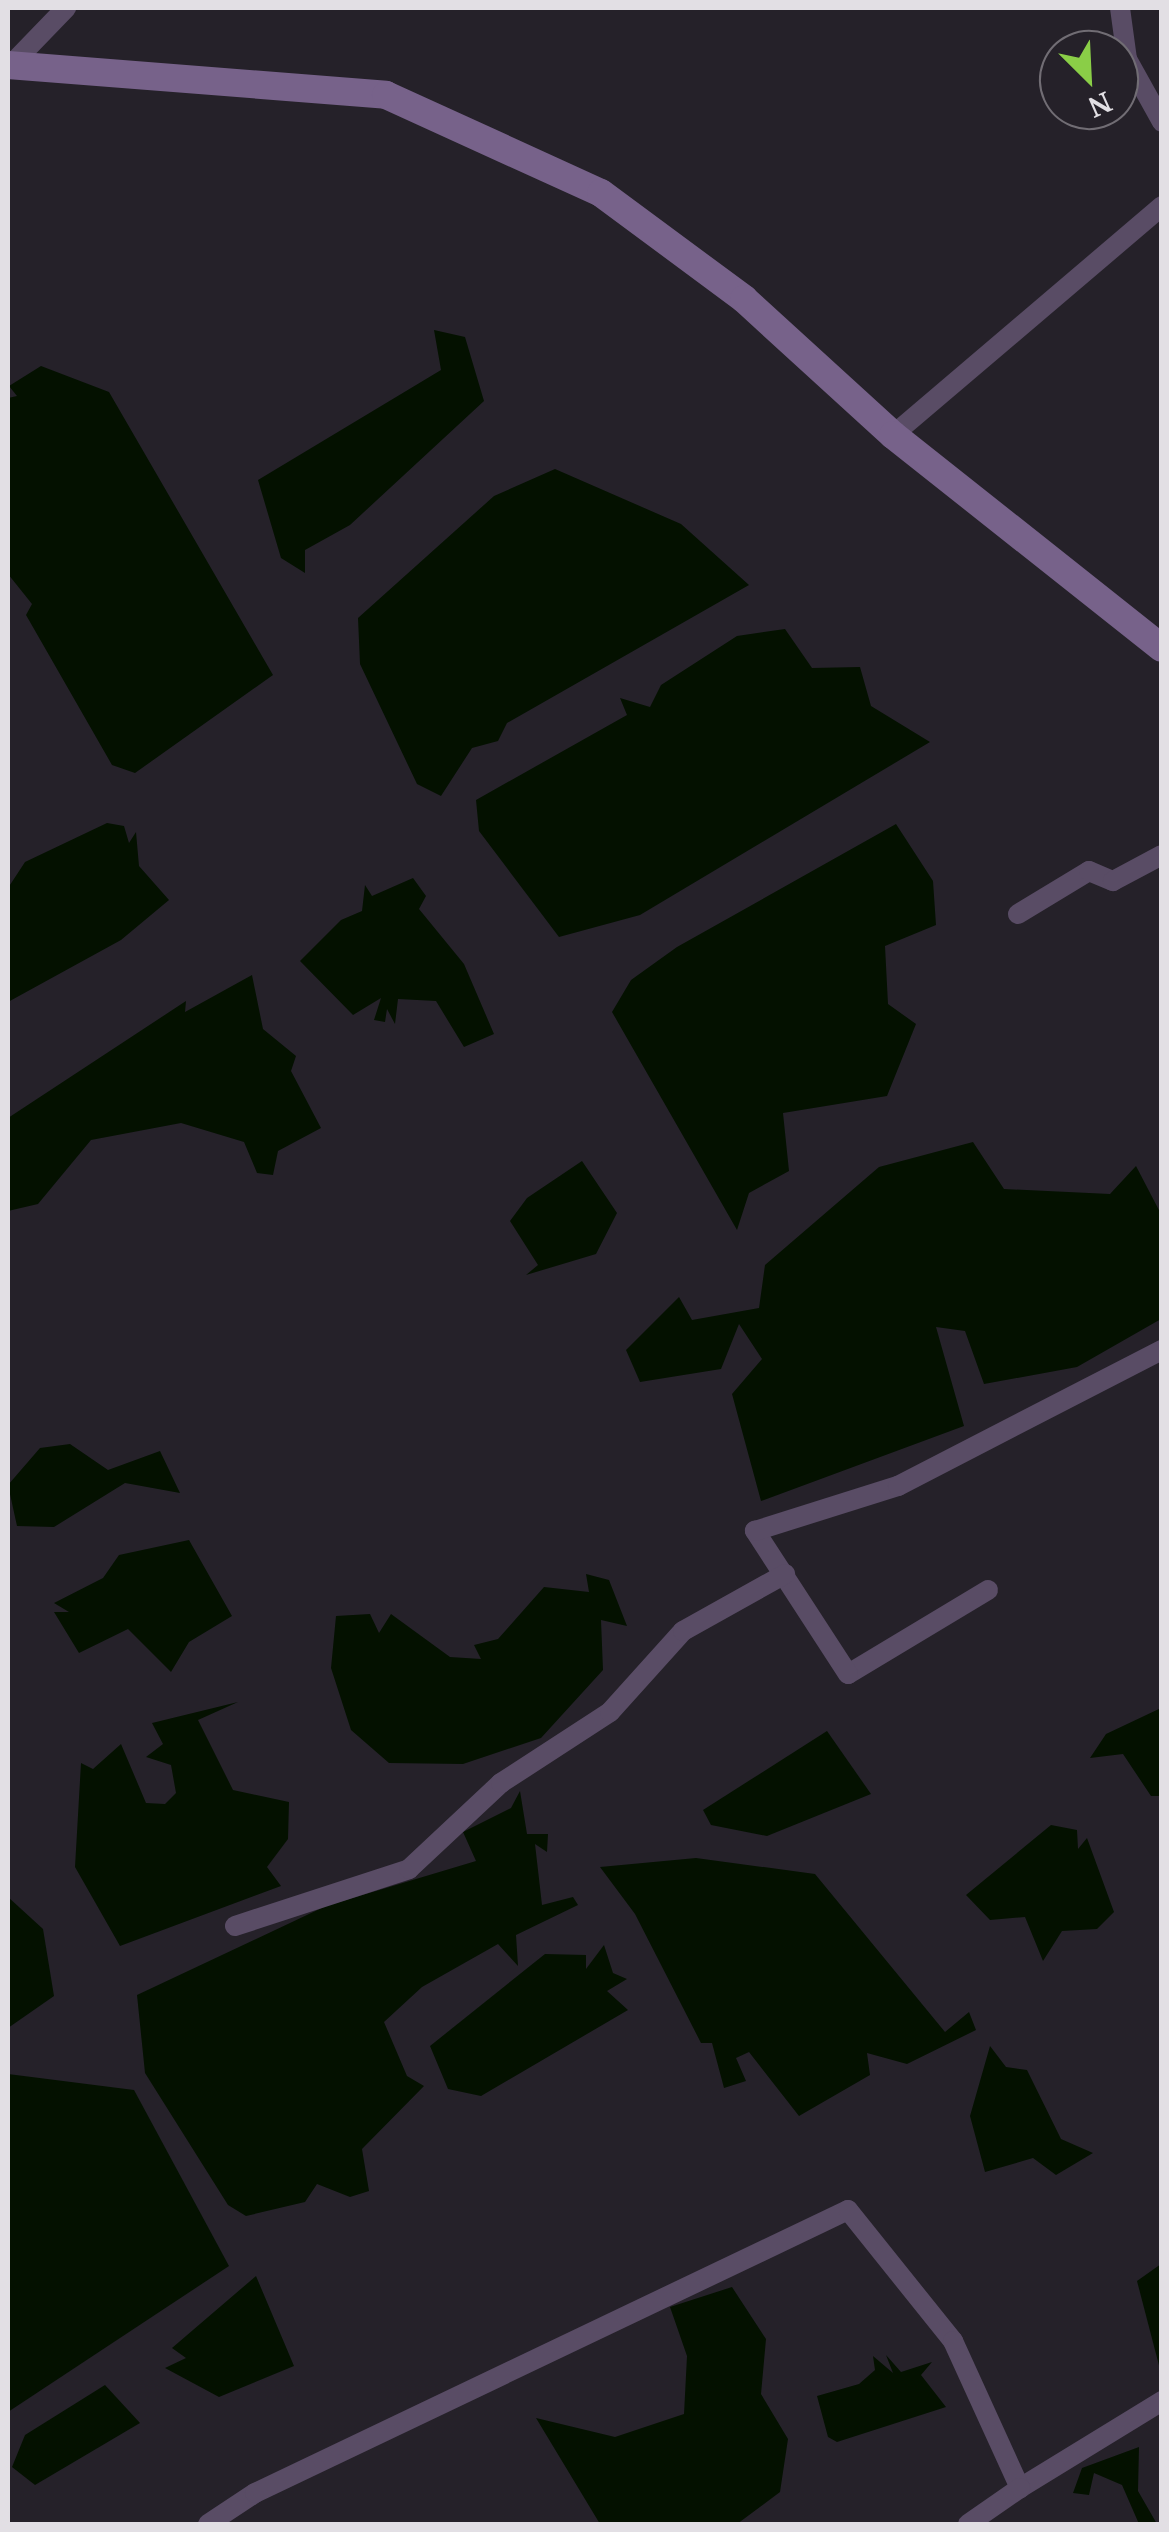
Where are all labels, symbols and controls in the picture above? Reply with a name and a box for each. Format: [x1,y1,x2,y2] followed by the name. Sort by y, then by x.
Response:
[1039,30,1139,130] north arrow
[1083,84,1118,127] text: N

